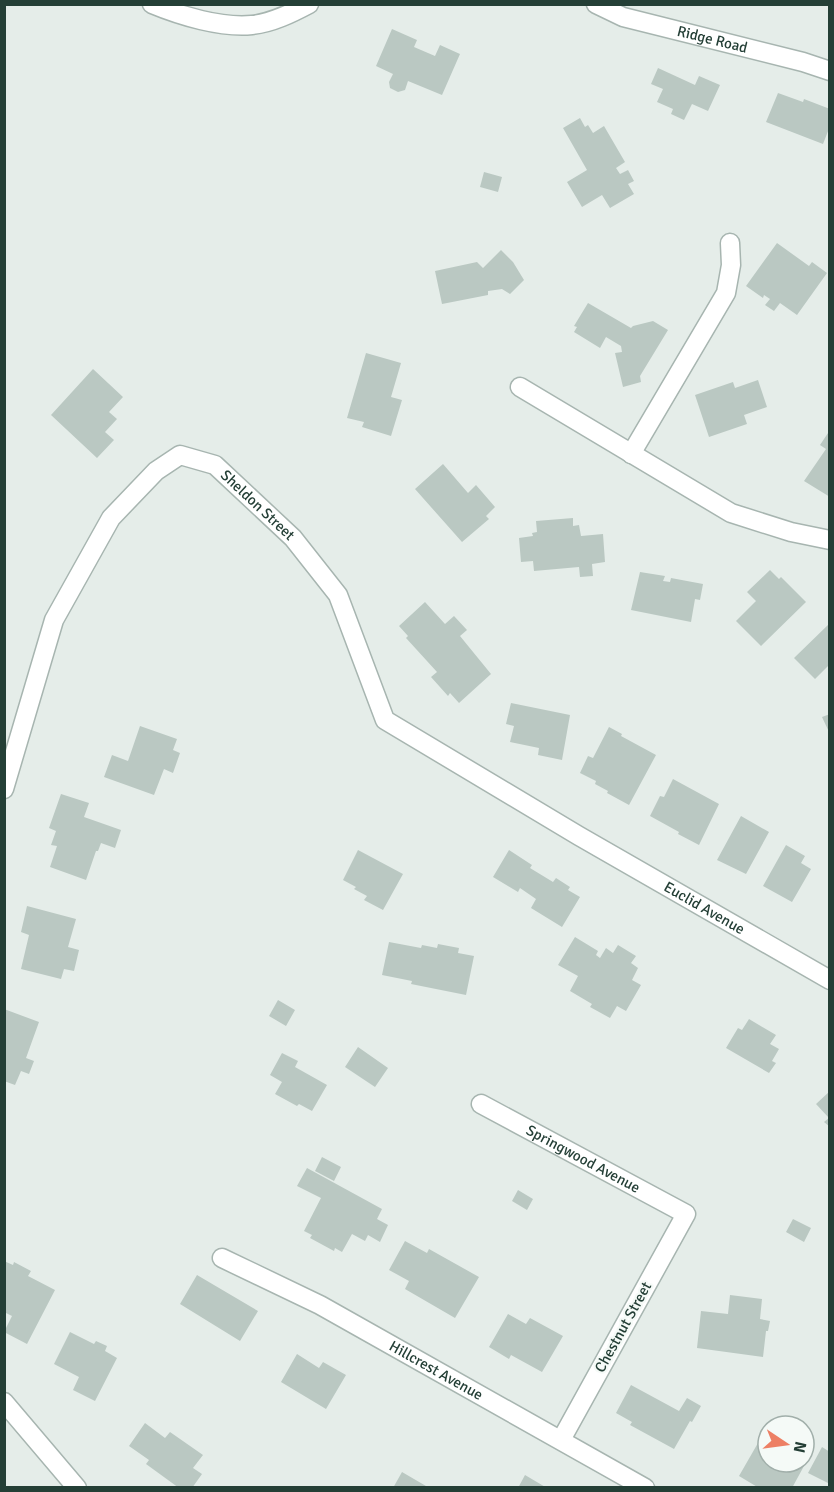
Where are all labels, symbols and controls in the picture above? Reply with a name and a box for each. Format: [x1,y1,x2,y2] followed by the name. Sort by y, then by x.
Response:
[675,22,749,57] street label: Ridge Road
[217,466,299,544] street label: Sheldon Street
[661,878,748,938] street label: Euclid Avenue
[523,1121,643,1197] street label: Springwood Avenue
[591,1279,655,1375] street label: Chestnut Street
[386,1337,486,1404] street label: Hillcrest Avenue
[756,1414,816,1474] north arrow
[789,1439,811,1455] text: N

